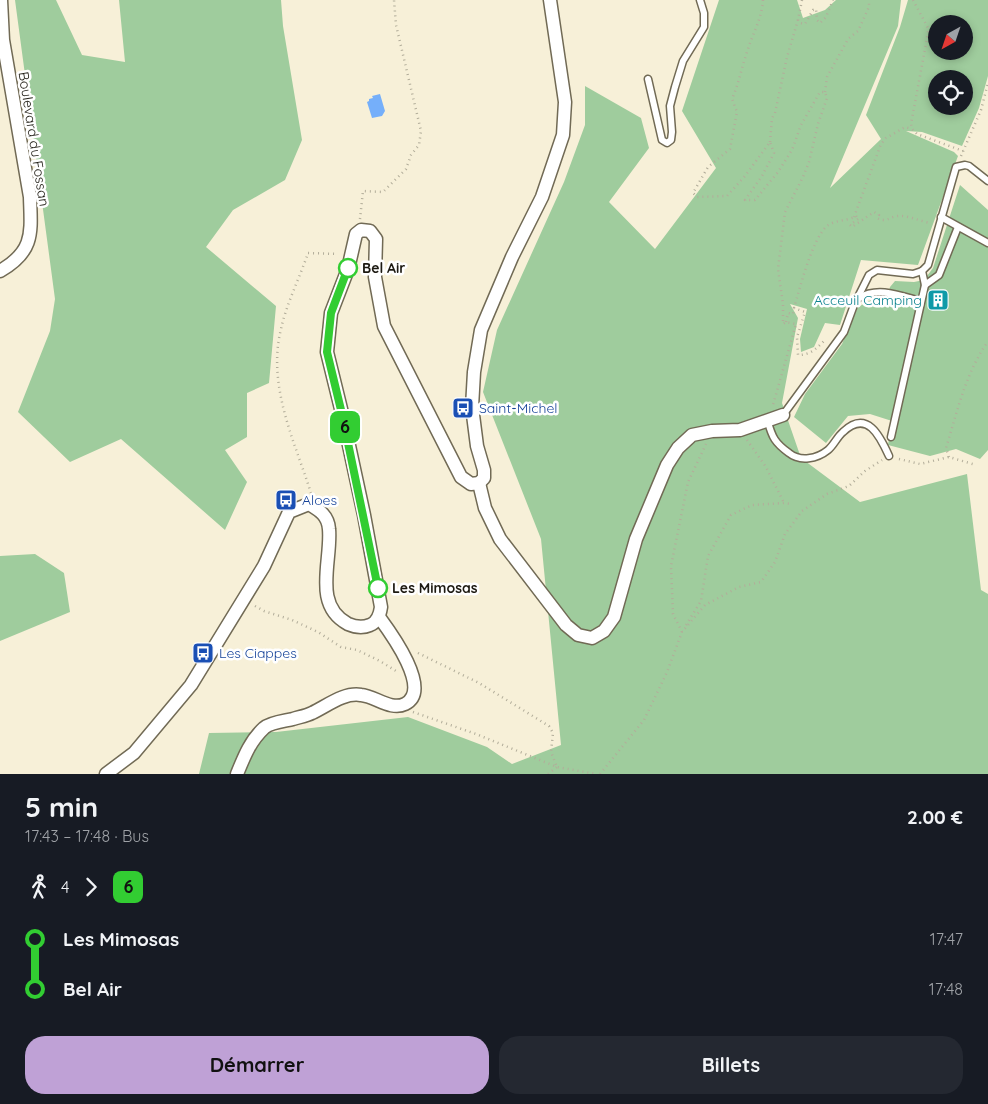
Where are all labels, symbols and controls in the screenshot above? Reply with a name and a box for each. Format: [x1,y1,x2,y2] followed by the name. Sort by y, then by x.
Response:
[928,15,972,60] north arrow
[928,15,973,115] map controls
[14,70,54,208] street label: Boulevard du Fossan
[928,70,973,115] button: locate
[338,258,358,278] marker: Bel Air
[362,259,405,277] place label: Bel Air
[926,288,950,312] building icon: Acceuil Camping
[814,291,922,309] place label: Acceuil Camping
[451,396,475,420] bus stop icon: Saint-Michel
[479,399,558,417] place label: Saint-Michel
[329,411,361,443] line badge: 6
[340,415,350,438] text: 6
[274,488,298,512] bus stop icon: Aloes
[302,491,337,509] place label: Aloes
[368,578,388,598] marker: Les Mimosas
[392,579,478,597] place label: Les Mimosas
[191,641,215,665] bus stop icon: Les Ciappes
[219,644,297,662] place label: Les Ciappes
[25,789,98,824] text: 5 min
[907,805,963,829] text: 2.00 €
[25,826,149,846] text: 17:43 – 17:48 · Bus
[25,873,53,901] icon: walk
[77,873,105,901] icon: forward
[123,875,133,898] text: 6
[61,877,69,897] text: 4
[63,927,179,951] text: Les Mimosas
[930,929,963,949] text: 17:47
[63,977,122,1001] text: Bel Air
[929,979,963,999] text: 17:48
[25,1036,489,1094] button: Démarrer
[499,1036,963,1094] button: Billets

